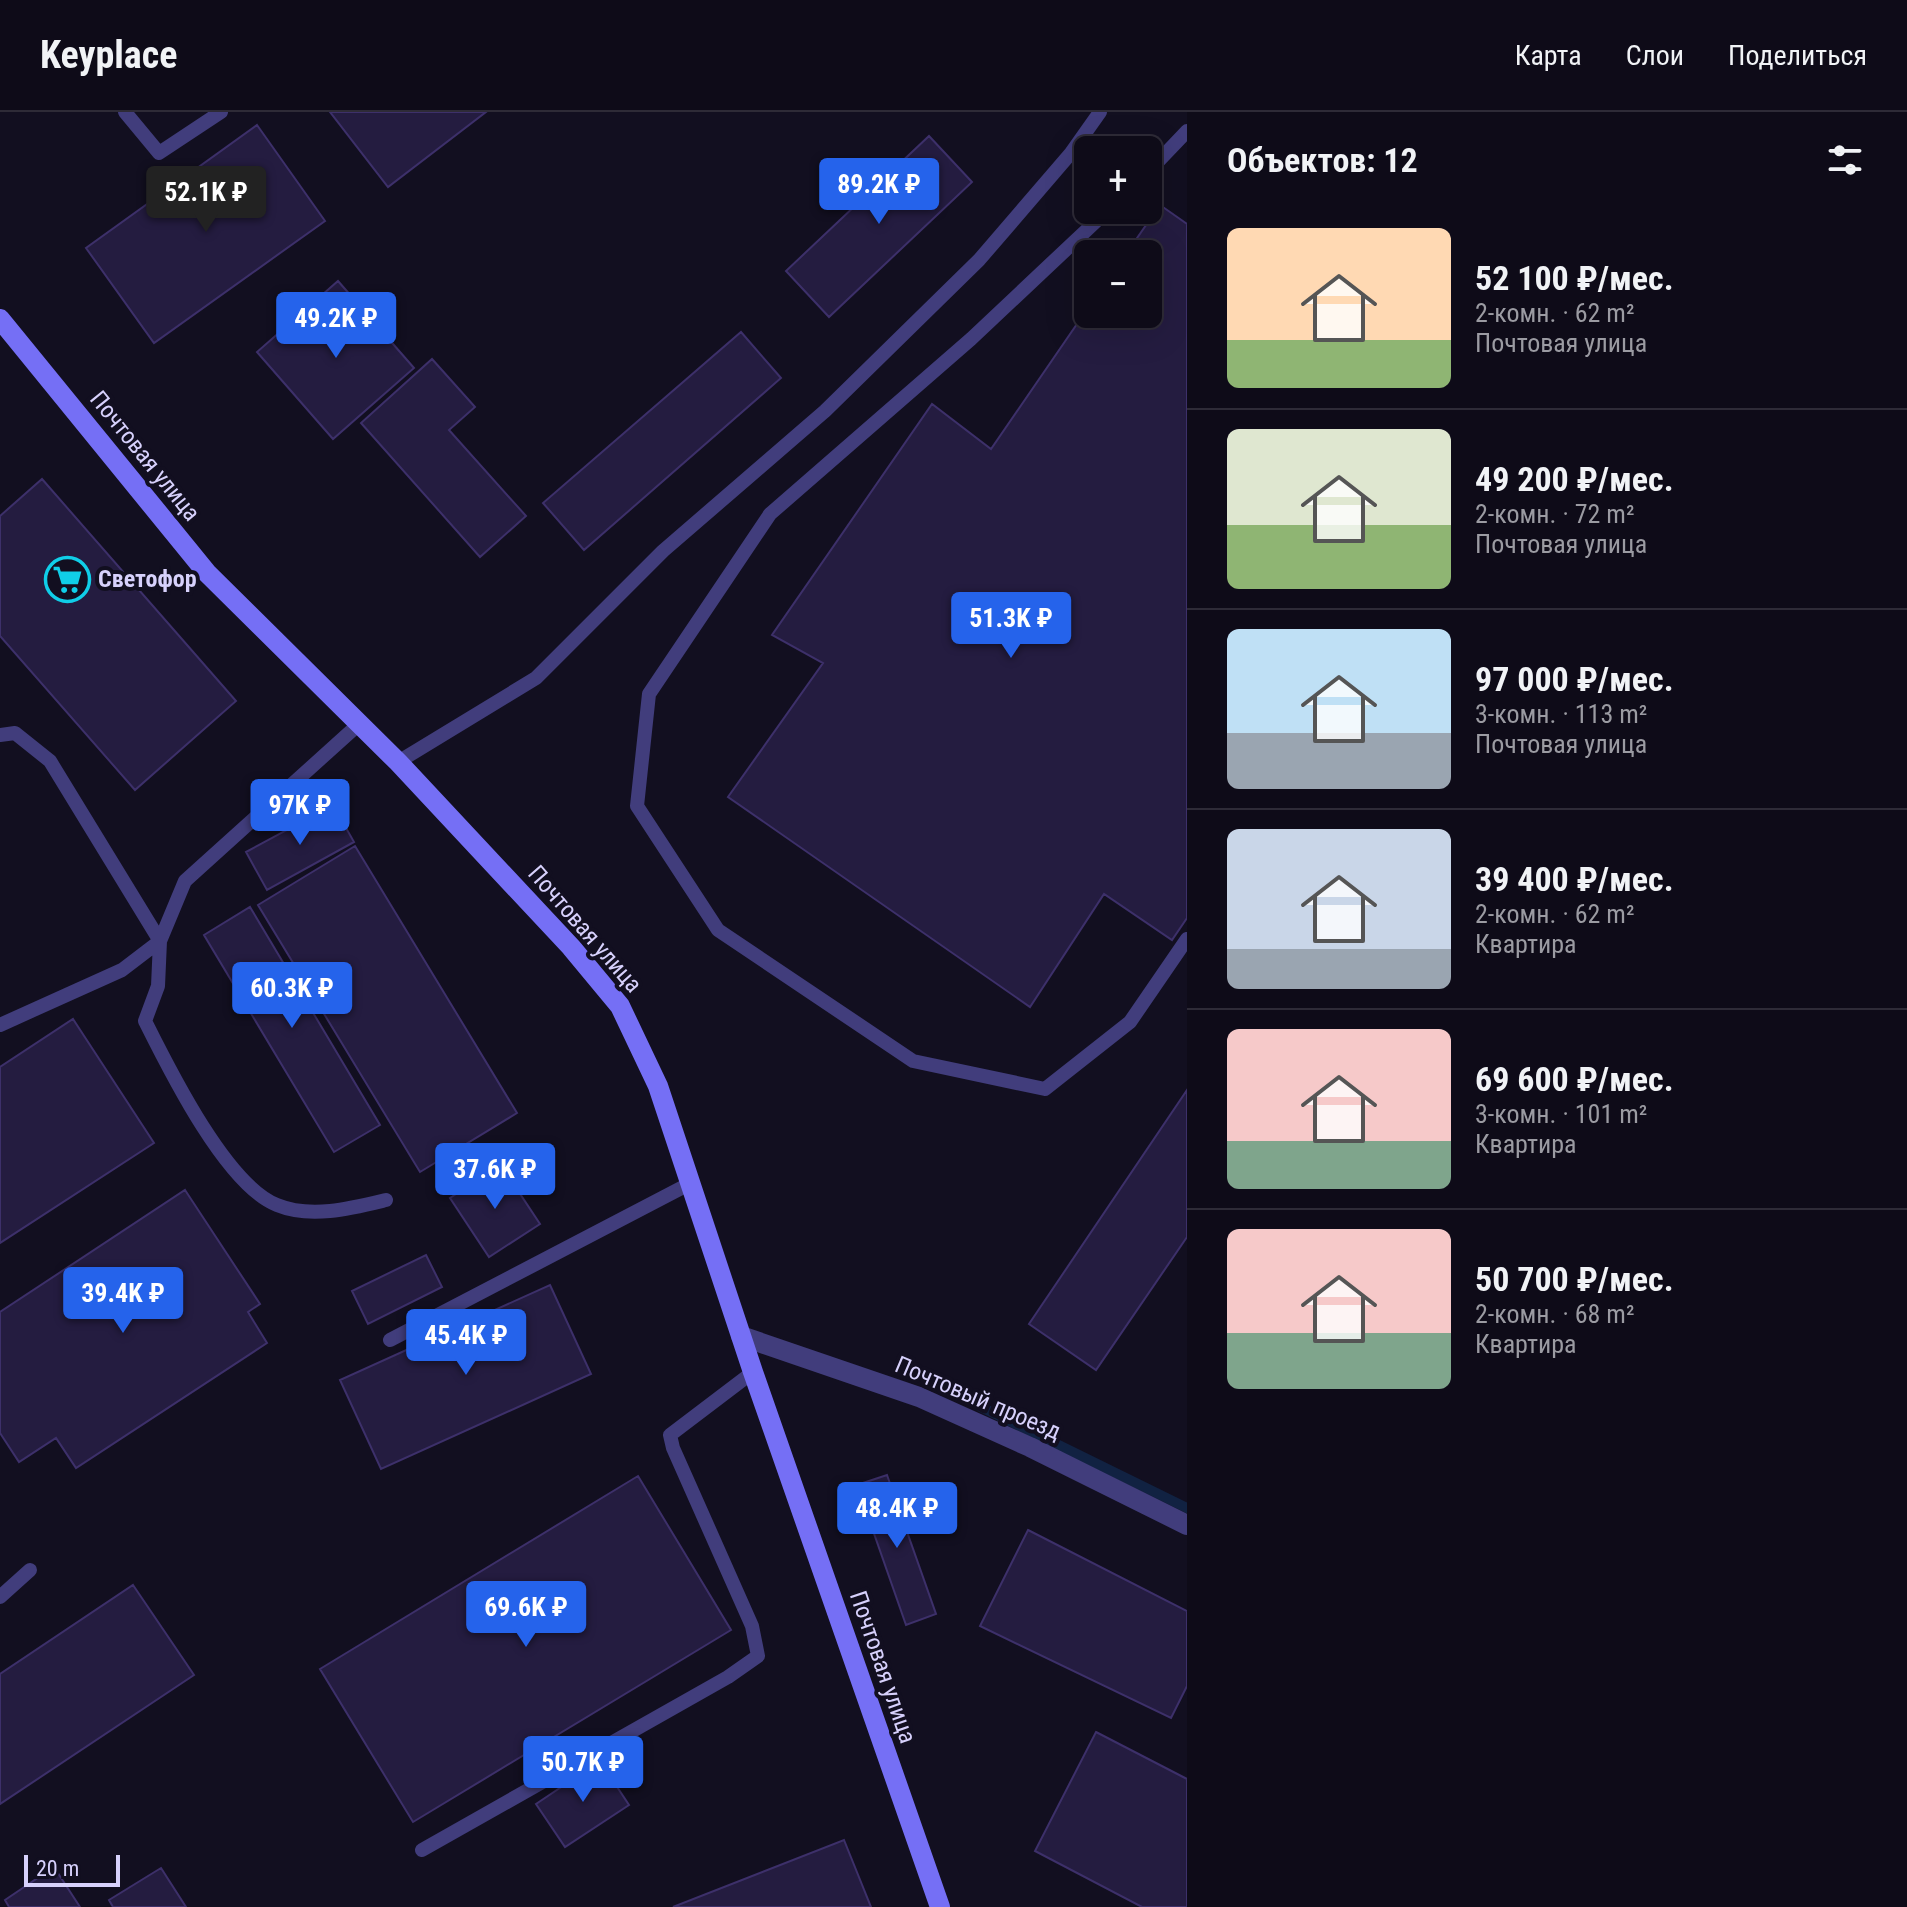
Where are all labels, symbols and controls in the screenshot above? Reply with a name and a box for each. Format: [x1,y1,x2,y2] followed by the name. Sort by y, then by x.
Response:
[40,33,177,77] text: Keyplace
[1515,39,1582,72] text: Карта
[1626,39,1684,72] text: Слои
[1728,39,1867,72] text: Поделиться
[1074,136,1162,328] map controls
[1074,136,1162,224] button: +
[1823,138,1867,182] icon: filters
[1227,140,1418,180] text: Объектов: 12
[805,158,953,226] pin: 89.2K ₽
[132,166,280,234] pin: 52.1K ₽
[837,169,921,199] text: 89.2K ₽
[164,177,248,207] text: 52.1K ₽
[1074,240,1162,328] button: −
[1475,258,1674,298] text: 52 100 ₽/мес.
[1291,260,1387,356] icon: home
[262,292,410,360] pin: 49.2K ₽
[1475,298,1635,328] text: 2-комн. · 62 m²
[294,303,378,333] text: 49.2K ₽
[1475,328,1647,358] text: Почтовая улица
[84,385,206,527] street label: Почтовая улица
[1475,459,1674,499] text: 49 200 ₽/мес.
[1291,461,1387,557] icon: home
[1475,499,1635,529] text: 2-комн. · 72 m²
[1475,529,1647,559] text: Почтовая улица
[43,555,91,603] supermarket icon: Светофор
[98,565,197,593] place label: Светофор
[937,592,1085,660] pin: 51.3K ₽
[969,603,1053,633] text: 51.3K ₽
[1475,659,1674,699] text: 97 000 ₽/мес.
[1291,661,1387,757] icon: home
[1475,699,1647,729] text: 3-комн. · 113 m²
[1475,729,1647,759] text: Почтовая улица
[244,779,356,847] pin: 97K ₽
[269,790,331,820] text: 97K ₽
[1475,859,1674,899] text: 39 400 ₽/мес.
[522,860,648,998] street label: Почтовая улица
[1291,861,1387,957] icon: home
[1475,899,1635,929] text: 2-комн. · 62 m²
[1475,929,1577,959] text: Квартира
[218,962,366,1030] pin: 60.3K ₽
[250,973,334,1003] text: 60.3K ₽
[1475,1059,1674,1099] text: 69 600 ₽/мес.
[1291,1061,1387,1157] icon: home
[1475,1099,1647,1129] text: 3-комн. · 101 m²
[1475,1129,1577,1159] text: Квартира
[421,1143,569,1211] pin: 37.6K ₽
[453,1154,537,1184] text: 37.6K ₽
[1475,1259,1674,1299] text: 50 700 ₽/мес.
[1291,1261,1387,1357] icon: home
[49,1267,197,1335] pin: 39.4K ₽
[81,1278,165,1308] text: 39.4K ₽
[1475,1299,1635,1329] text: 2-комн. · 68 m²
[392,1309,540,1377] pin: 45.4K ₽
[424,1320,508,1350] text: 45.4K ₽
[1475,1329,1577,1359] text: Квартира
[891,1350,1065,1446] street label: Почтовый проезд
[823,1482,971,1550] pin: 48.4K ₽
[855,1493,939,1523] text: 48.4K ₽
[452,1581,600,1649] pin: 69.6K ₽
[844,1587,922,1747] street label: Почтовая улица
[484,1592,568,1622] text: 69.6K ₽
[509,1736,657,1804] pin: 50.7K ₽
[541,1747,625,1777] text: 50.7K ₽
[24,1851,120,1887] scale bar
[36,1856,79,1881] text: 20 m

